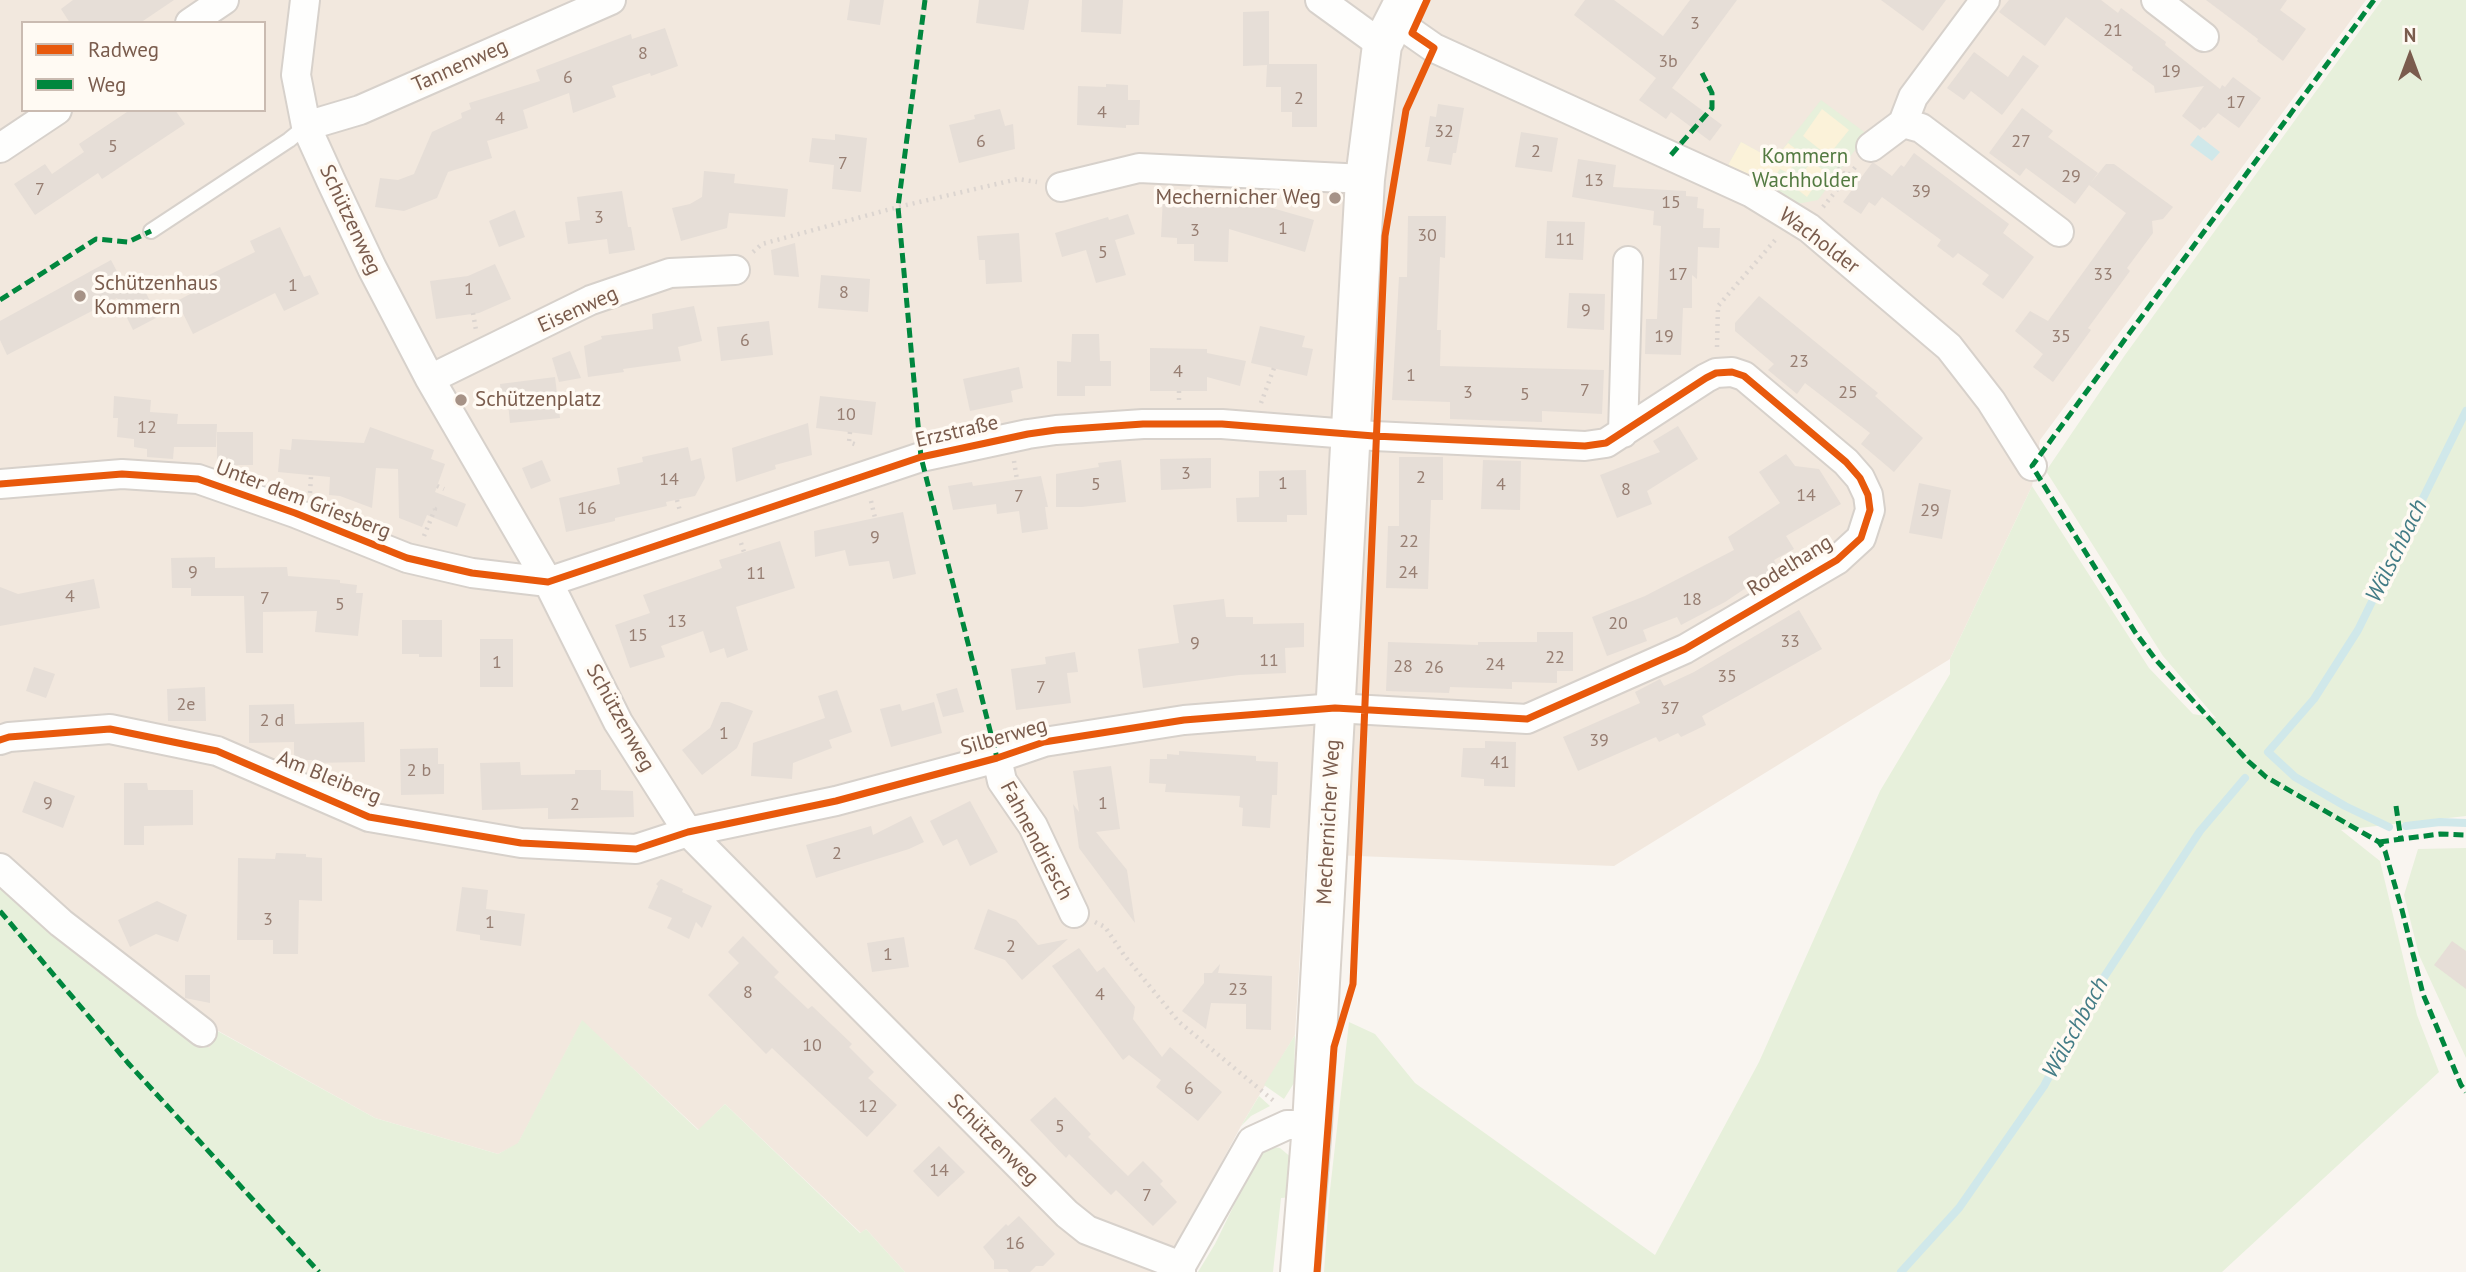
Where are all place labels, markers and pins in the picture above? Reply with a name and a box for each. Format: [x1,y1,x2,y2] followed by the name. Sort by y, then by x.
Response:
[1155,185,1321,211] place label: Mechernicher Weg
[1327,190,1343,206] marker: Mechernicher Weg
[94,271,218,321] place label: Schützenhaus Kommern
[72,288,88,304] marker: Schützenhaus Kommern
[475,387,601,413] place label: Schützenplatz
[453,392,469,408] marker: Schützenplatz

